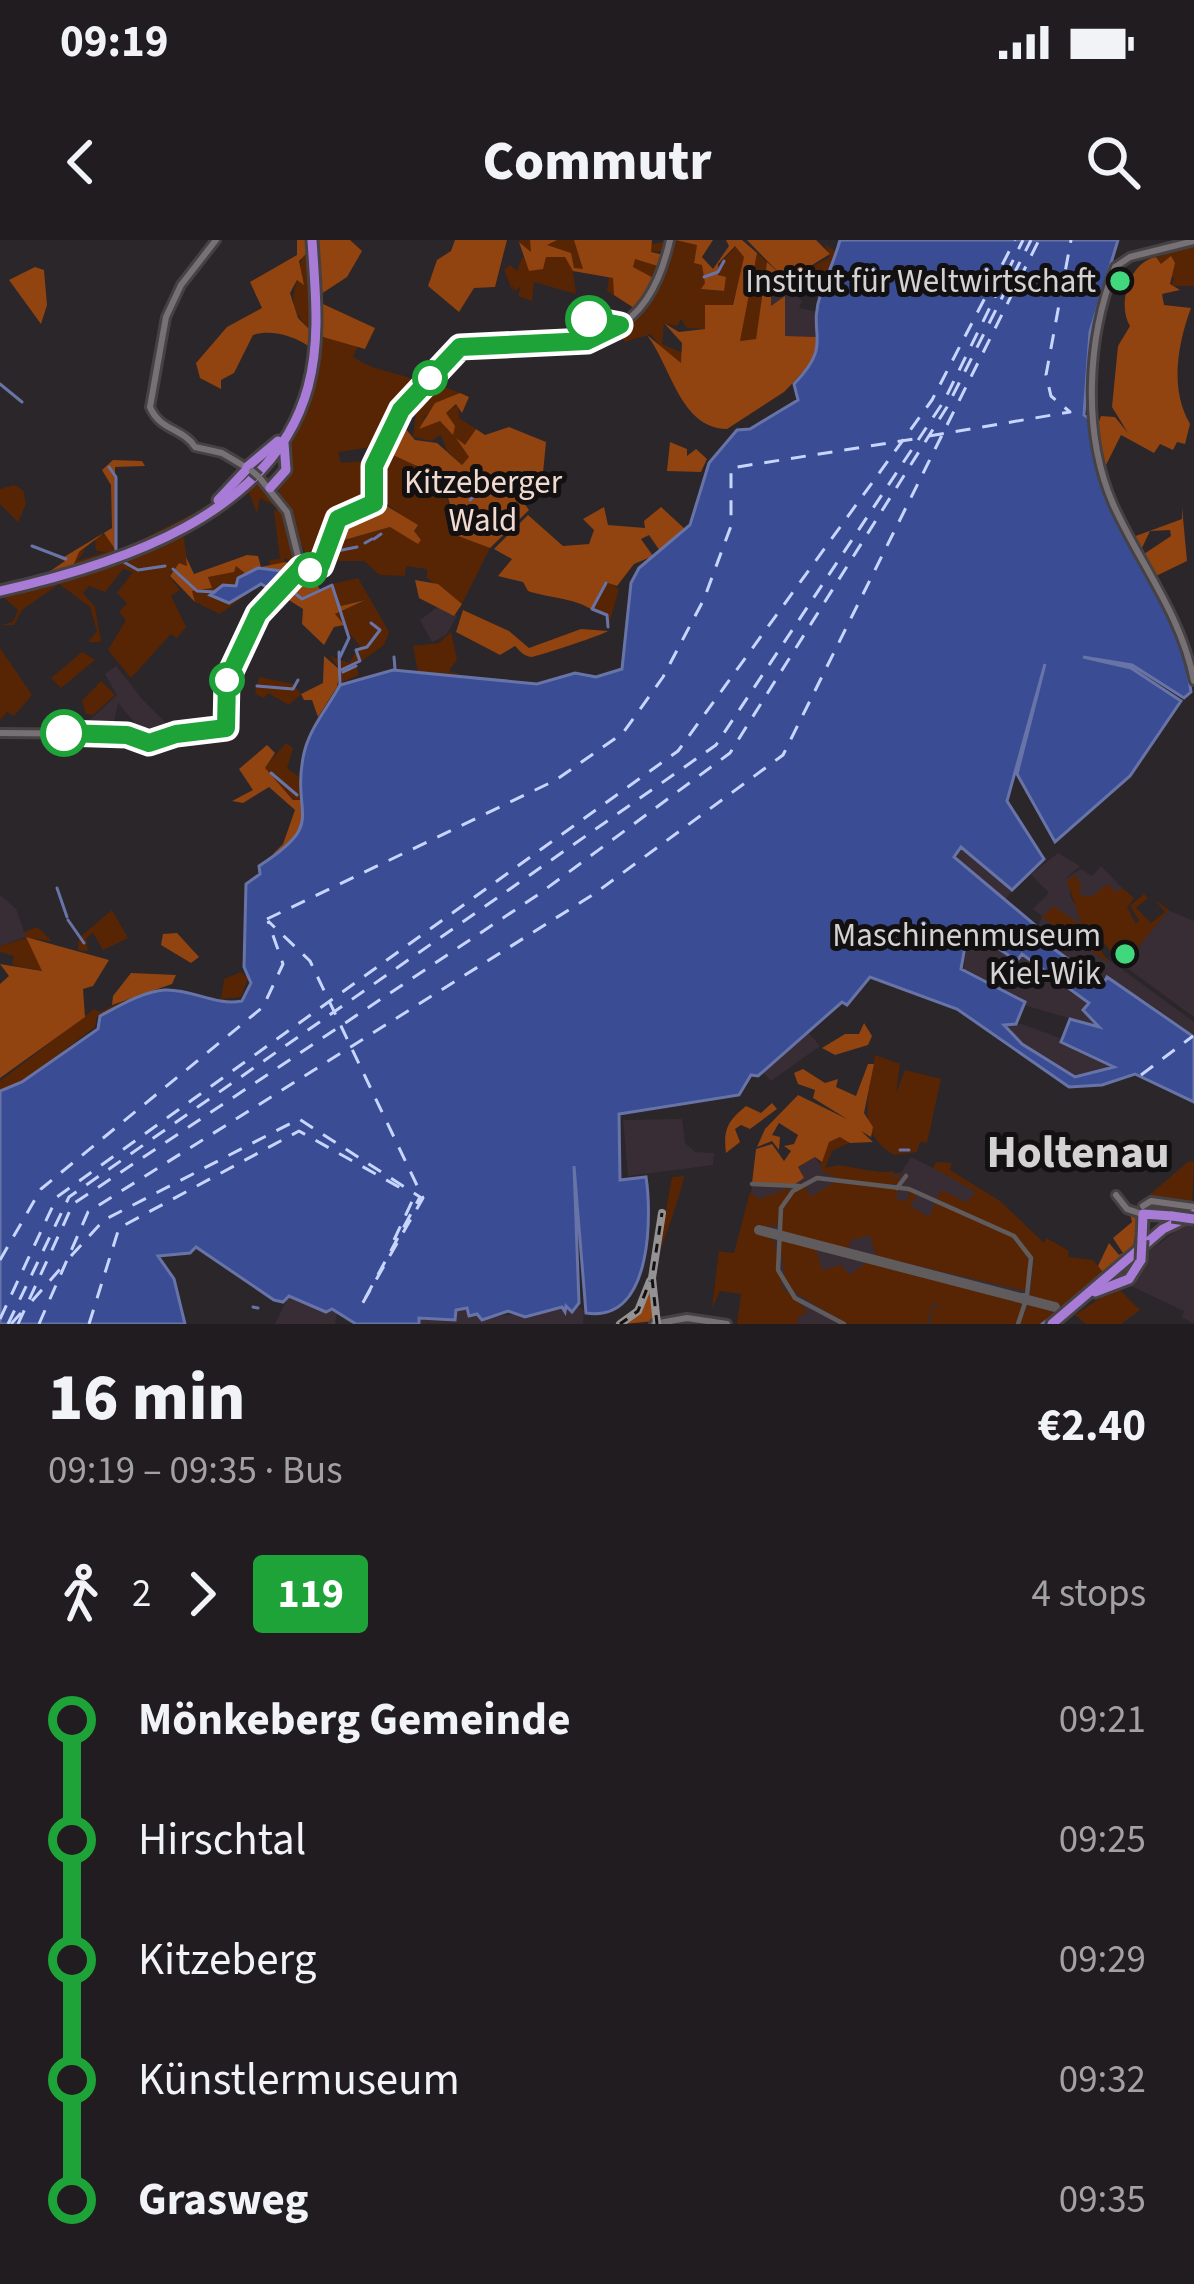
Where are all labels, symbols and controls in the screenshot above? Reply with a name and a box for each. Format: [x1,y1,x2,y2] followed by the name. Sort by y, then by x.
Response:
[60,10,169,74] text: 09:19
[483,124,711,201] text: Commutr
[48,129,114,195] icon: back
[1080,129,1146,195] icon: search
[745,258,1096,305] place label: Institut für Weltwirtschaft
[1107,268,1133,294] marker: Institut für Weltwirtschaft
[567,297,611,341] unlabelled marker
[414,362,446,394] unlabelled marker
[404,459,563,544] park label: Kitzeberger Wald
[294,554,326,586] unlabelled marker
[211,664,243,696] unlabelled marker
[42,711,86,755] unlabelled marker
[832,912,1102,997] place label: Maschinenmuseum Kiel-Wik
[1112,941,1138,967] marker: Maschinenmuseum Kiel-Wik
[987,1121,1169,1185] district label: Holtenau
[48,1351,245,1445] text: 16 min
[1037,1394,1146,1458] text: €2.40
[48,1443,343,1499] text: 09:19 – 09:35 · Bus
[48,1561,114,1627] icon: walk
[169,1561,235,1627] icon: forward
[277,1564,344,1624] text: 119
[132,1566,151,1622] text: 2
[1032,1566,1146,1622] text: 4 stops
[138,1688,570,1752] text: Mönkeberg Gemeinde
[1059,1692,1146,1748] text: 09:21
[138,1808,306,1872] text: Hirschtal
[1059,1812,1146,1868] text: 09:25
[138,1928,316,1992] text: Kitzeberg
[1059,1932,1146,1988] text: 09:29
[138,2048,460,2112] text: Künstlermuseum
[1059,2052,1146,2108] text: 09:32
[138,2168,308,2232] text: Grasweg
[1059,2172,1146,2228] text: 09:35

